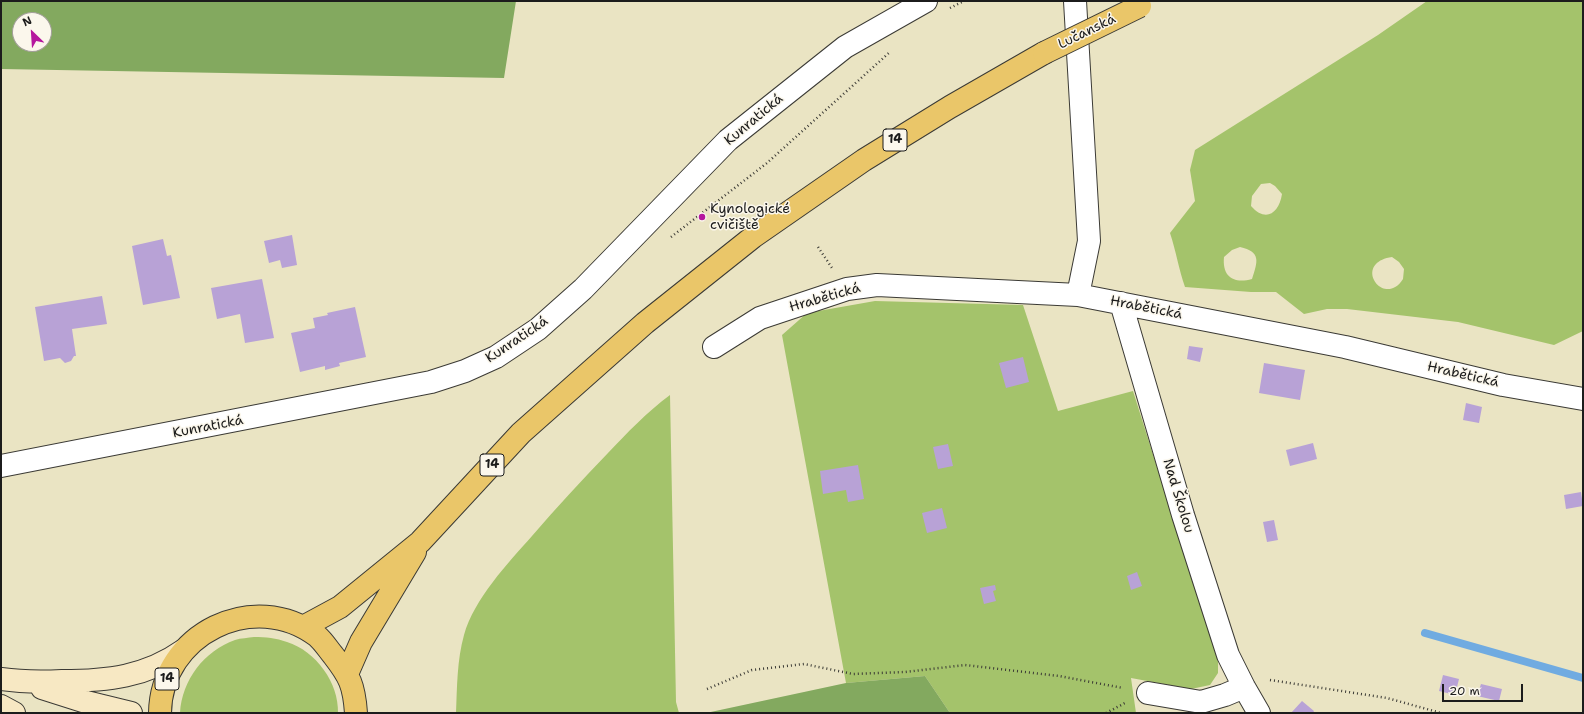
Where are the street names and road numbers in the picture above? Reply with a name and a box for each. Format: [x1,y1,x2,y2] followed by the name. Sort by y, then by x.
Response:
[1055,11,1119,53] street label: Lučanská
[721,91,787,149] street label: Kunratická
[883,129,907,151] road number: 14
[788,280,862,316] street label: Hrabětická
[1108,293,1184,323] street label: Hrabětická
[483,313,551,367] street label: Kunratická
[1425,359,1501,391] street label: Hrabětická
[171,412,245,442] street label: Kunratická
[480,454,504,476] road number: 14
[1159,457,1197,535] street label: Nad Školou
[155,668,179,690] road number: 14

